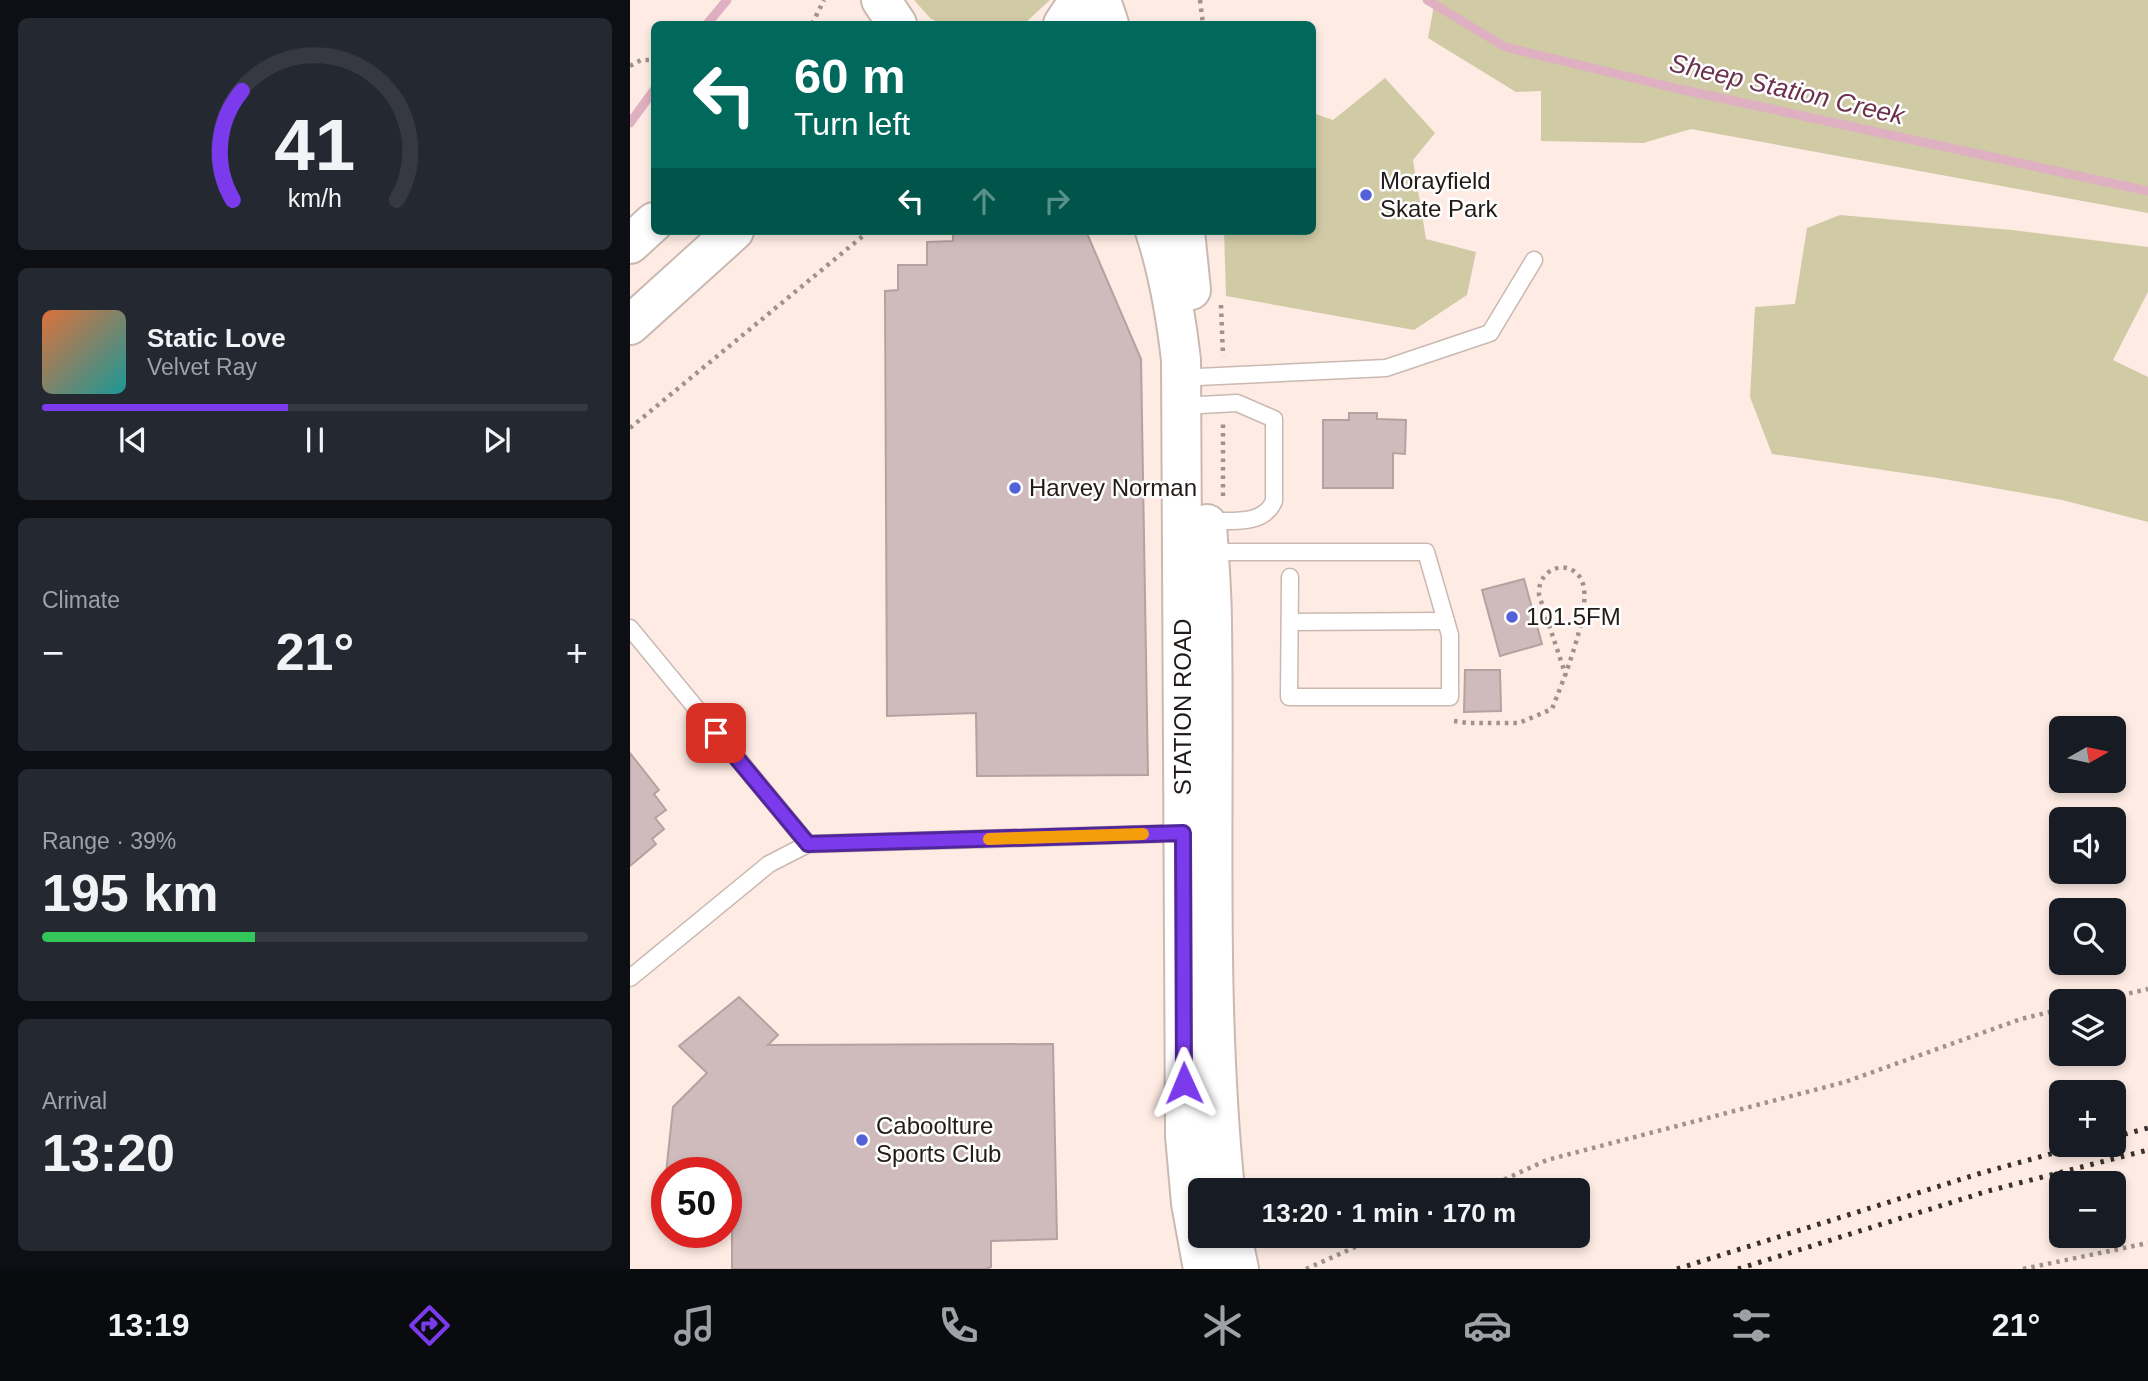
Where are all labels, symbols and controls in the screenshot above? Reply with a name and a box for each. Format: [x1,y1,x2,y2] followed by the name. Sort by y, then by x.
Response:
[1667,47,1909,131] water label: Sheep Station Creek
[679,49,770,140] icon: left
[794,49,906,103] text: 60 m
[275,104,355,185] text: 41
[794,106,910,142] text: Turn left
[1380,167,1498,222] place label: Morayfield Skate Park
[892,182,930,220] icon: left
[965,182,1003,220] icon: ahead
[1038,182,1076,220] icon: right
[288,184,342,212] text: km/h
[1358,187,1374,203] marker: Morayfield Skate Park
[147,323,286,353] text: Static Love
[147,354,257,380] text: Velvet Ray
[114,421,152,459] icon: previous
[296,421,334,459] icon: pause
[478,421,516,459] icon: next
[1029,474,1197,501] place label: Harvey Norman
[1007,480,1023,496] marker: Harvey Norman
[42,587,120,613] text: Climate
[1526,603,1621,630] place label: 101.5FM
[1504,609,1520,625] marker: 101.5FM
[1169,619,1196,795] street label: STATION ROAD
[276,623,354,681] text: 21°
[42,632,64,674] text: −
[566,632,588,674] text: +
[686,703,746,763] pin
[697,714,735,752] icon: arrive
[2049,716,2126,793] north arrow
[2049,716,2126,1248] map controls
[2049,807,2126,884] button: sound
[42,828,176,854] text: Range · 39%
[42,864,218,922] text: 195 km
[2049,898,2126,975] button: search
[2049,989,2126,1066] button: layers
[1147,1046,1221,1120] position arrow
[2049,1080,2126,1157] button: +
[42,1088,107,1114] text: Arrival
[876,1112,1001,1167] place label: Caboolture Sports Club
[42,1124,175,1182] text: 13:20
[854,1132,870,1148] marker: Caboolture Sports Club
[651,1157,742,1248] speed limit sign: 50
[2049,1171,2126,1248] button: −
[1262,1198,1516,1228] text: 13:20 · 1 min · 170 m
[405,1301,454,1350] icon: directions
[670,1301,719,1350] icon: music
[934,1301,983,1350] icon: phone
[1198,1301,1247,1350] icon: climate
[1463,1301,1512,1350] icon: car
[1727,1301,1776,1350] icon: filters
[108,1307,190,1343] text: 13:19
[1992,1307,2040,1343] text: 21°

